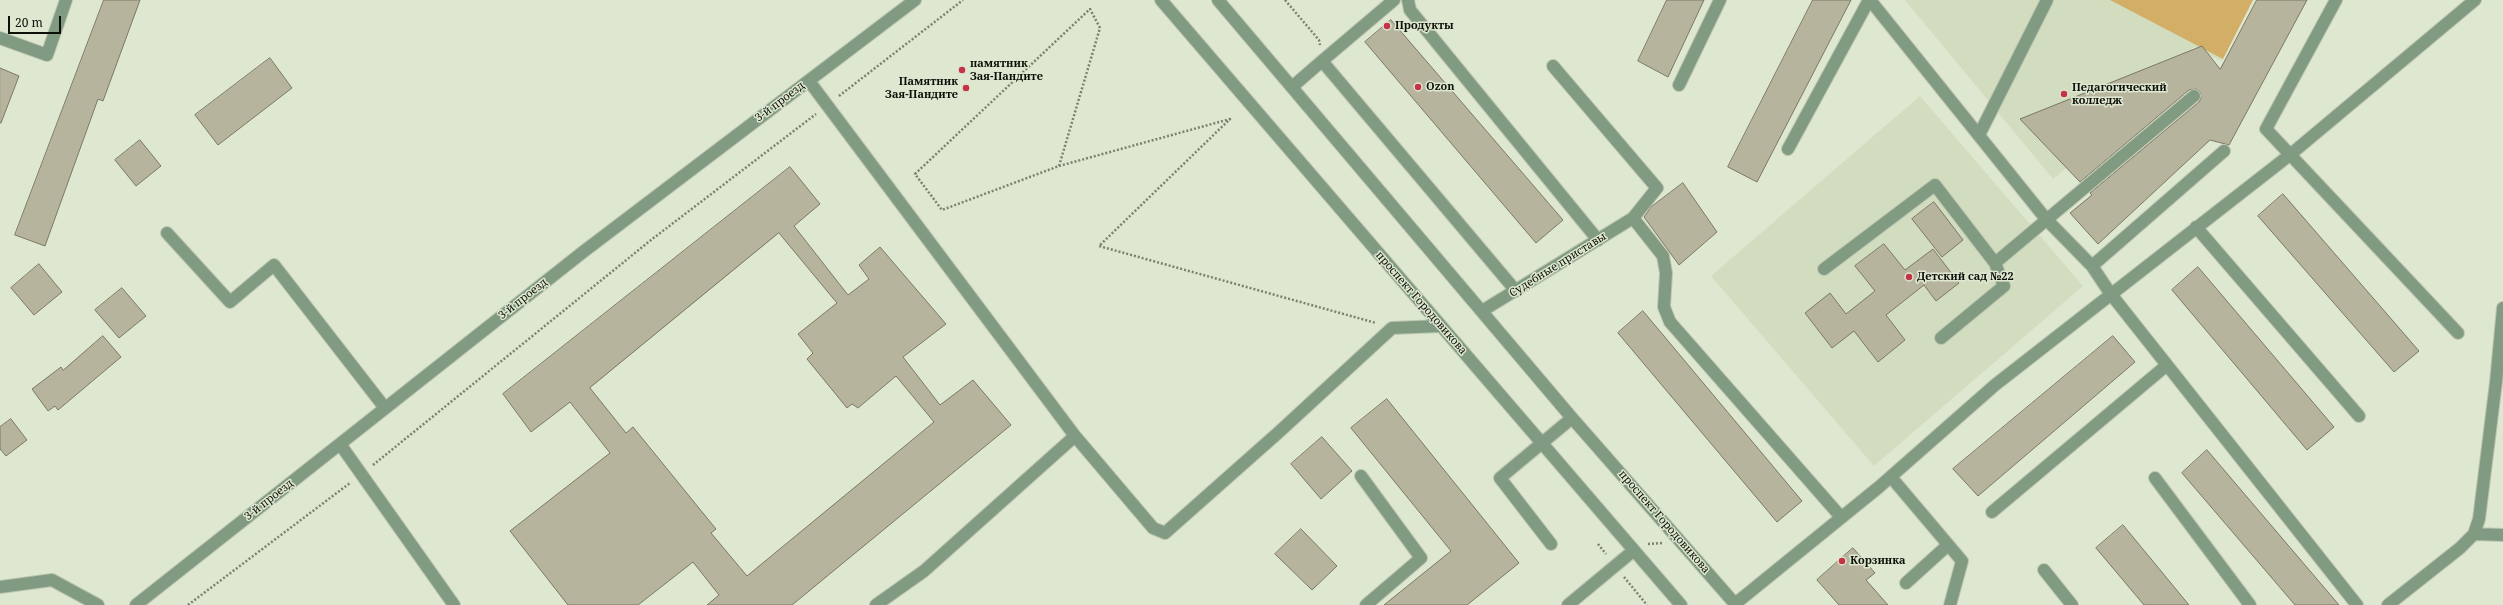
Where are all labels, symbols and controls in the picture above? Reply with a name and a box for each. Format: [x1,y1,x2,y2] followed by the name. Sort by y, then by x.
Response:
[10,8,63,34] scale bar
[15,14,43,31] text: 20 m
[1395,19,1454,33] place label: Продукты
[1382,21,1392,31] marker: Продукты
[970,57,1043,83] place label: памятник Зая-Пандите
[957,65,967,75] marker: памятник Зая-Пандите
[885,75,958,101] place label: Памятник Зая-Пандите
[753,79,807,125] street label: 3-й проезд
[1426,80,1455,94] place label: Ozon
[2072,81,2167,107] place label: Педагогический колледж
[1413,82,1423,92] marker: Ozon
[961,83,971,93] marker: Памятник Зая-Пандите
[2059,89,2069,99] marker: Педагогический колледж
[1507,230,1609,300] street label: Судебные приставы
[1373,249,1469,357] street label: проспект Городовикова
[1917,270,2014,284] place label: Детский сад №22
[1904,272,1914,282] marker: Детский сад №22
[496,276,550,322] street label: 3-й проезд
[1616,468,1712,576] street label: проспект Городовикова
[242,477,296,523] street label: 3-й проезд
[1850,554,1906,568] place label: Корзинка
[1837,556,1847,566] marker: Корзинка

